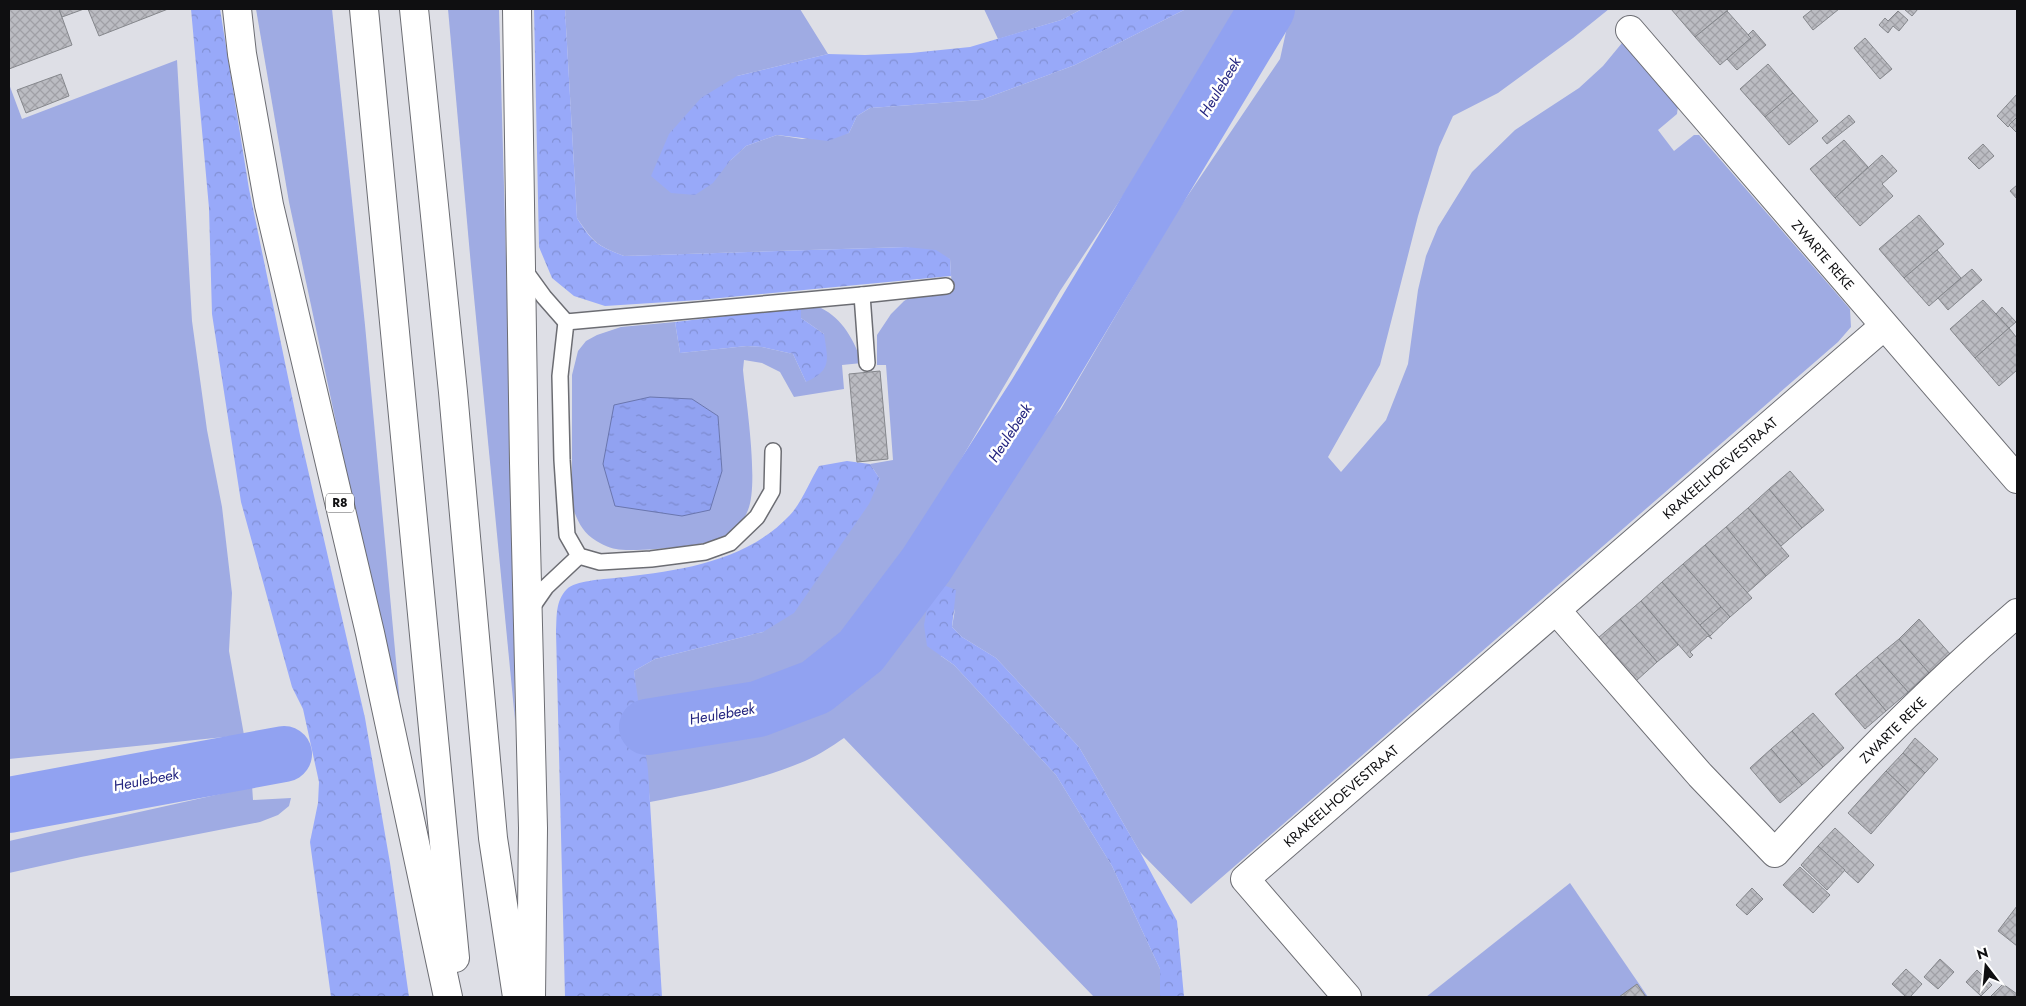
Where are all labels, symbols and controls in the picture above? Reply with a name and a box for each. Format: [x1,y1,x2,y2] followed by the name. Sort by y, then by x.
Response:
[1194,53,1247,121] water label: Heulebeek
[1787,216,1859,294] street label: ZWARTE REKE
[983,399,1038,467] water label: Heulebeek
[1658,412,1782,524] street label: KRAKEELHOEVESTRAAT
[326,493,354,512] road number: R8
[1855,692,1931,768] street label: ZWARTE REKE
[688,697,757,731] water label: Heulebeek
[1279,740,1403,852] street label: KRAKEELHOEVESTRAAT
[111,763,181,797] water label: Heulebeek
[1961,941,2011,991] north arrow
[1974,942,1991,965] text: N

